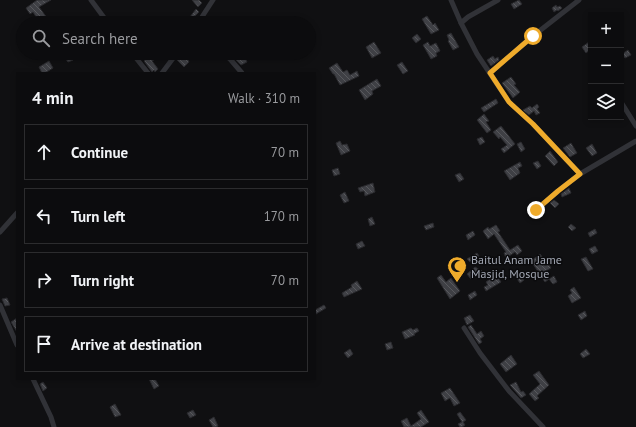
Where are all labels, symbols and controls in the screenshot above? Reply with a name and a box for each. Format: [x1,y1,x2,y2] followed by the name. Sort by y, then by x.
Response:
[588,12,624,120] map controls
[588,12,624,48] button: +
[16,16,316,60] search box
[30,27,52,49] icon: search
[524,27,542,45] route start
[62,29,138,48] text: Search here
[588,48,624,84] button: −
[588,84,624,120] button: layers
[32,87,73,109] text: 4 min
[228,90,300,107] text: Walk · 310 m
[33,141,55,163] icon: ahead
[71,143,128,162] text: Continue
[271,144,299,161] text: 70 m
[527,201,545,219] route end
[33,205,55,227] icon: left
[71,207,125,226] text: Turn left
[264,208,299,225] text: 170 m
[471,252,562,281] place label: Baitul Anam Jame Masjid, Mosque
[446,255,468,283] mosque icon: Baitul Anam Jame Masjid, Mosque
[33,269,55,291] icon: right
[71,271,134,290] text: Turn right
[271,272,299,289] text: 70 m
[33,333,55,355] icon: arrive
[71,335,202,354] text: Arrive at destination

